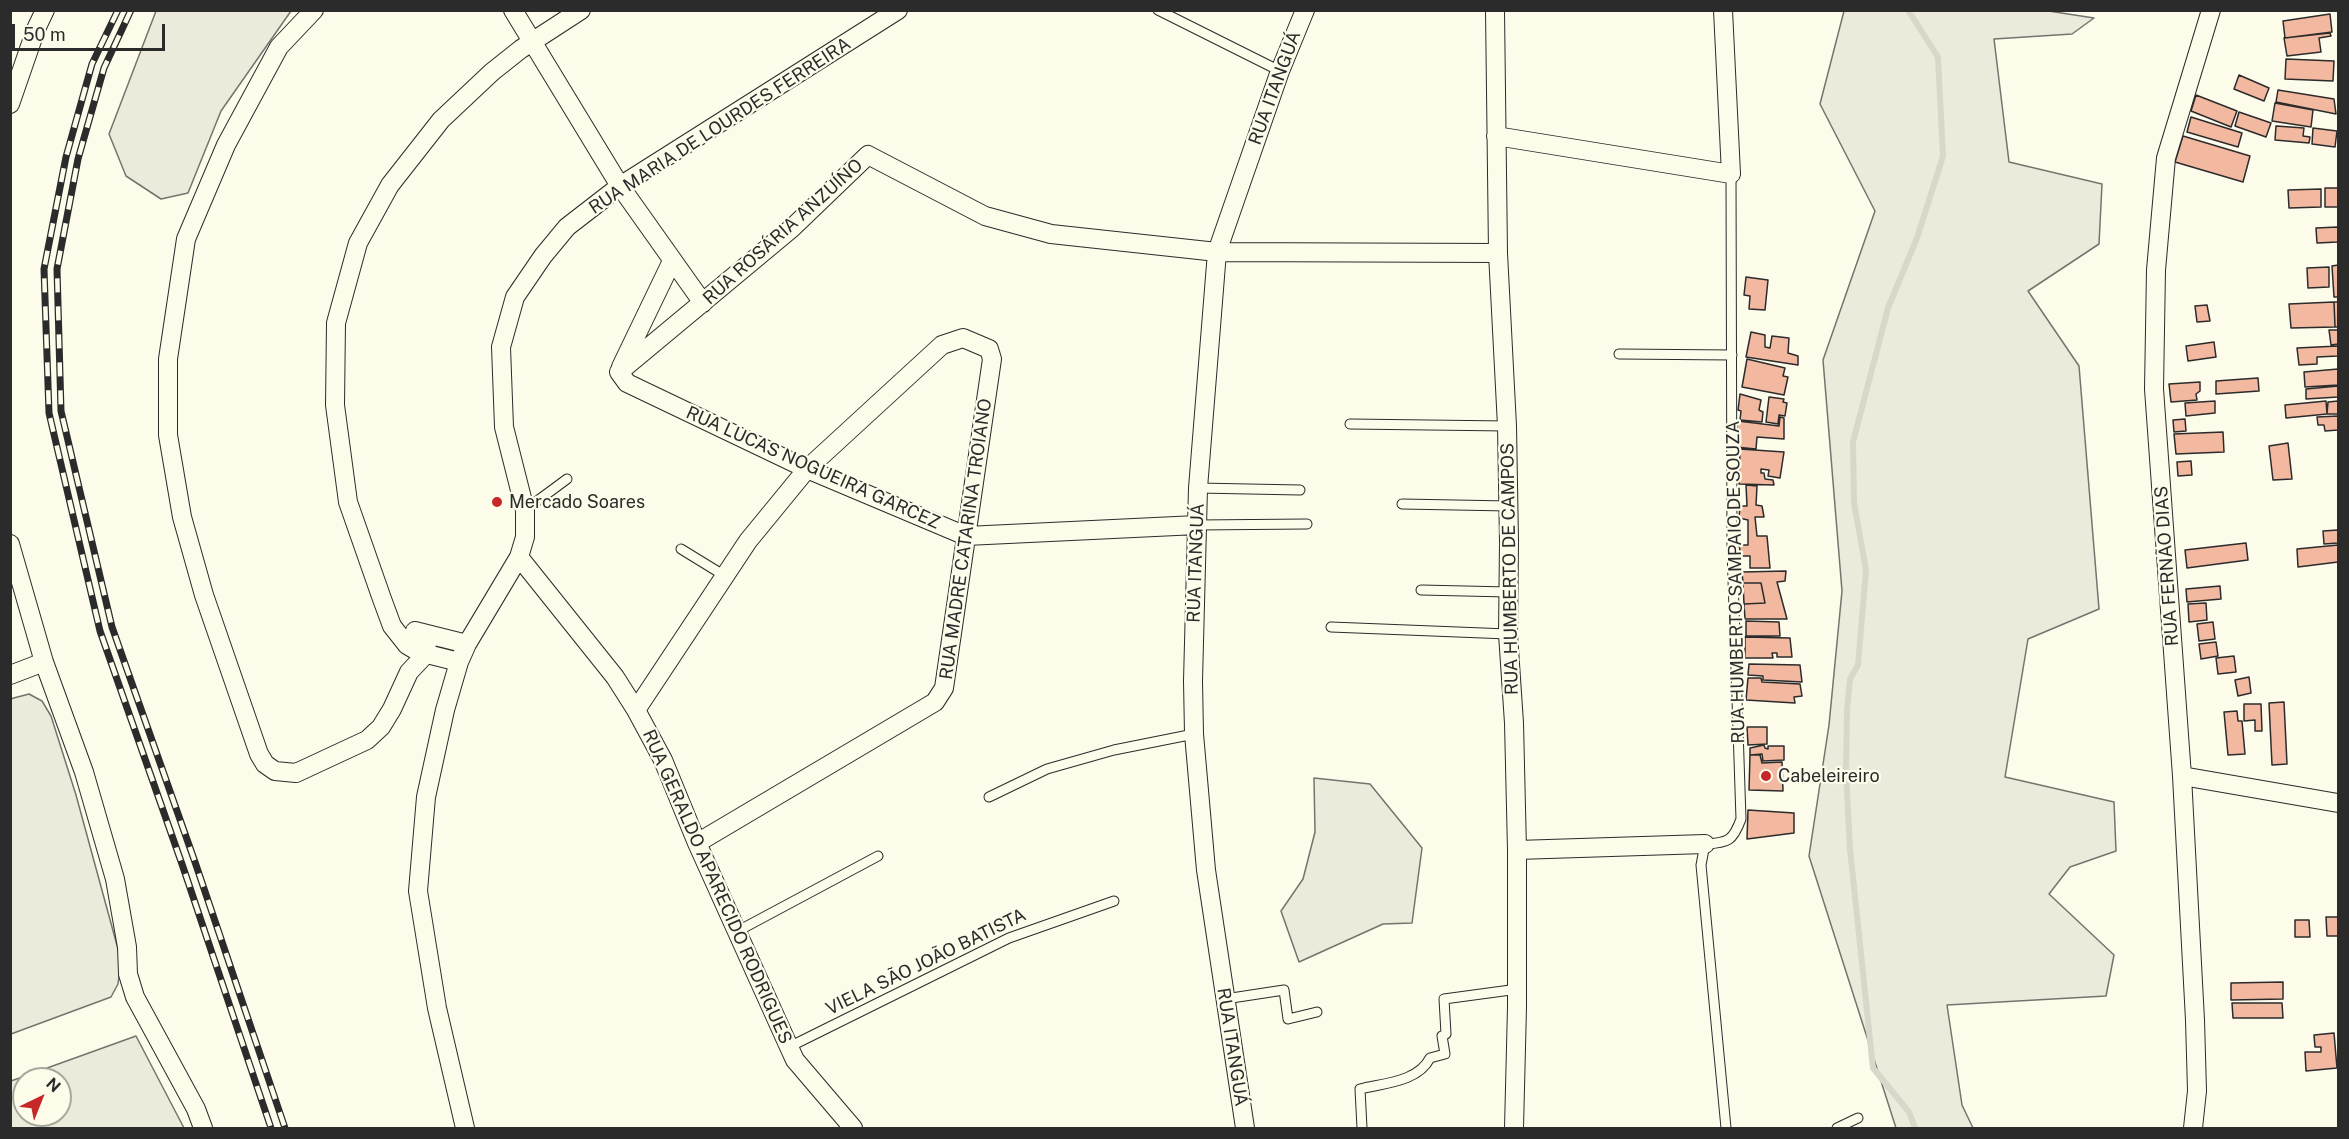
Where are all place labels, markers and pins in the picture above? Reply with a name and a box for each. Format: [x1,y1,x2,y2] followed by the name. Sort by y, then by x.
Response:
[509,491,645,513] place label: Mercado Soares
[490,495,504,509] marker: Mercado Soares
[1778,765,1880,787] place label: Cabeleireiro
[1759,769,1773,783] marker: Cabeleireiro

